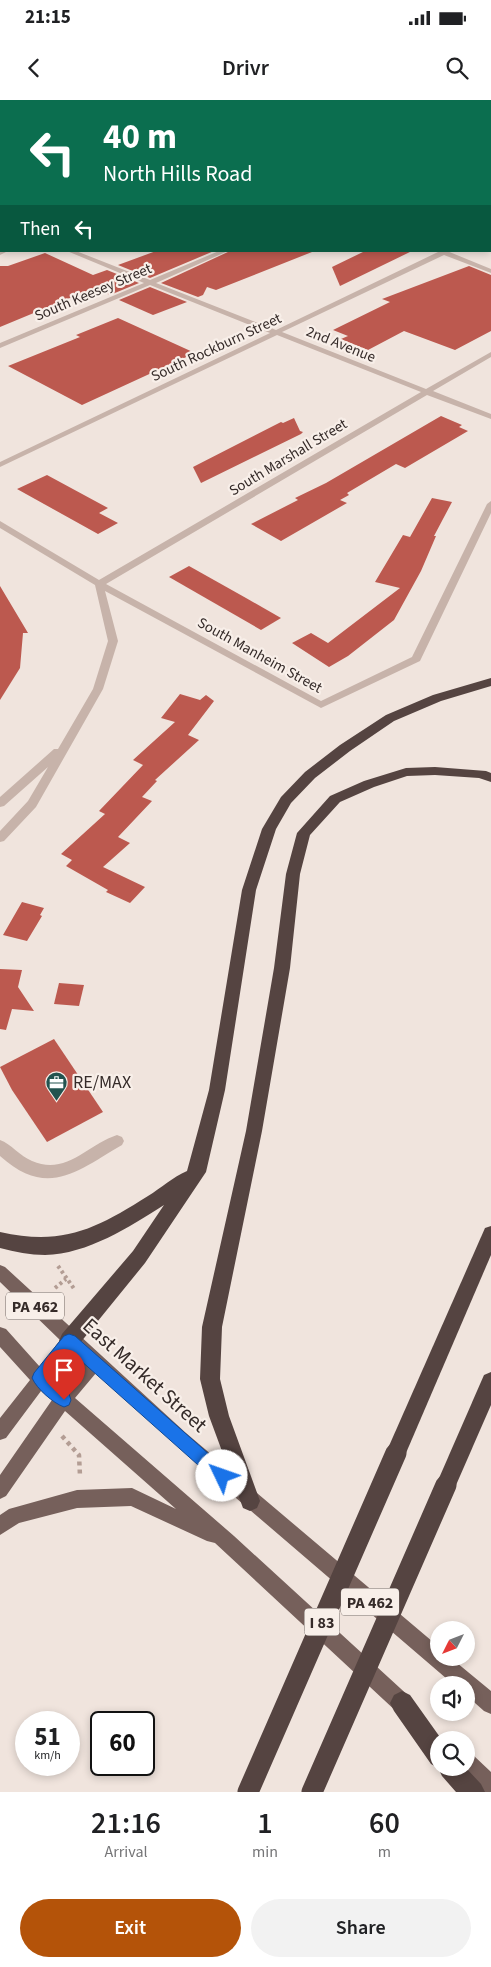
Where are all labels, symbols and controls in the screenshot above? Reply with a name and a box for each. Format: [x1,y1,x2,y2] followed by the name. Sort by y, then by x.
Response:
[25,4,71,31] text: 21:15
[222,52,269,84] text: Drivr
[20,54,48,82] icon: back
[443,54,471,82] icon: search
[103,112,177,162] text: 40 m
[20,120,85,185] icon: left
[103,158,252,190] text: North Hills Road
[70,215,98,243] icon: left
[20,216,60,243] text: Then
[31,258,155,327] street label: South Keesey Street
[148,308,285,387] street label: South Rockburn Street
[303,321,379,368] street label: 2nd Avenue
[225,414,351,501] street label: South Marshall Street
[194,612,326,698] street label: South Manheim Street
[45,1070,69,1101] office icon: RE/MAX
[73,1070,131,1095] place label: RE/MAX
[6,1292,64,1320] road number: PA 462
[76,1311,214,1439] street label: East Market Street
[43,1349,85,1400] pin
[50,1356,78,1384] icon: arrive
[195,1449,247,1501] position arrow
[341,1588,399,1615] road number: PA 462
[304,1608,340,1635] road number: I 83
[430,1621,475,1666] north arrow
[430,1621,475,1776] map controls
[430,1676,475,1721] button: sound
[90,1711,155,1776] speed limit sign: 60
[34,1719,61,1755] text: 51
[430,1731,475,1776] button: search
[34,1747,61,1764] text: km/h
[91,1802,161,1845] text: 21:16
[257,1802,273,1845] text: 1
[369,1802,400,1845] text: 60
[105,1841,148,1863] text: Arrival
[252,1841,278,1863] text: min
[378,1841,391,1863] text: m
[20,1899,241,1957] button: Exit
[251,1899,471,1957] button: Share

